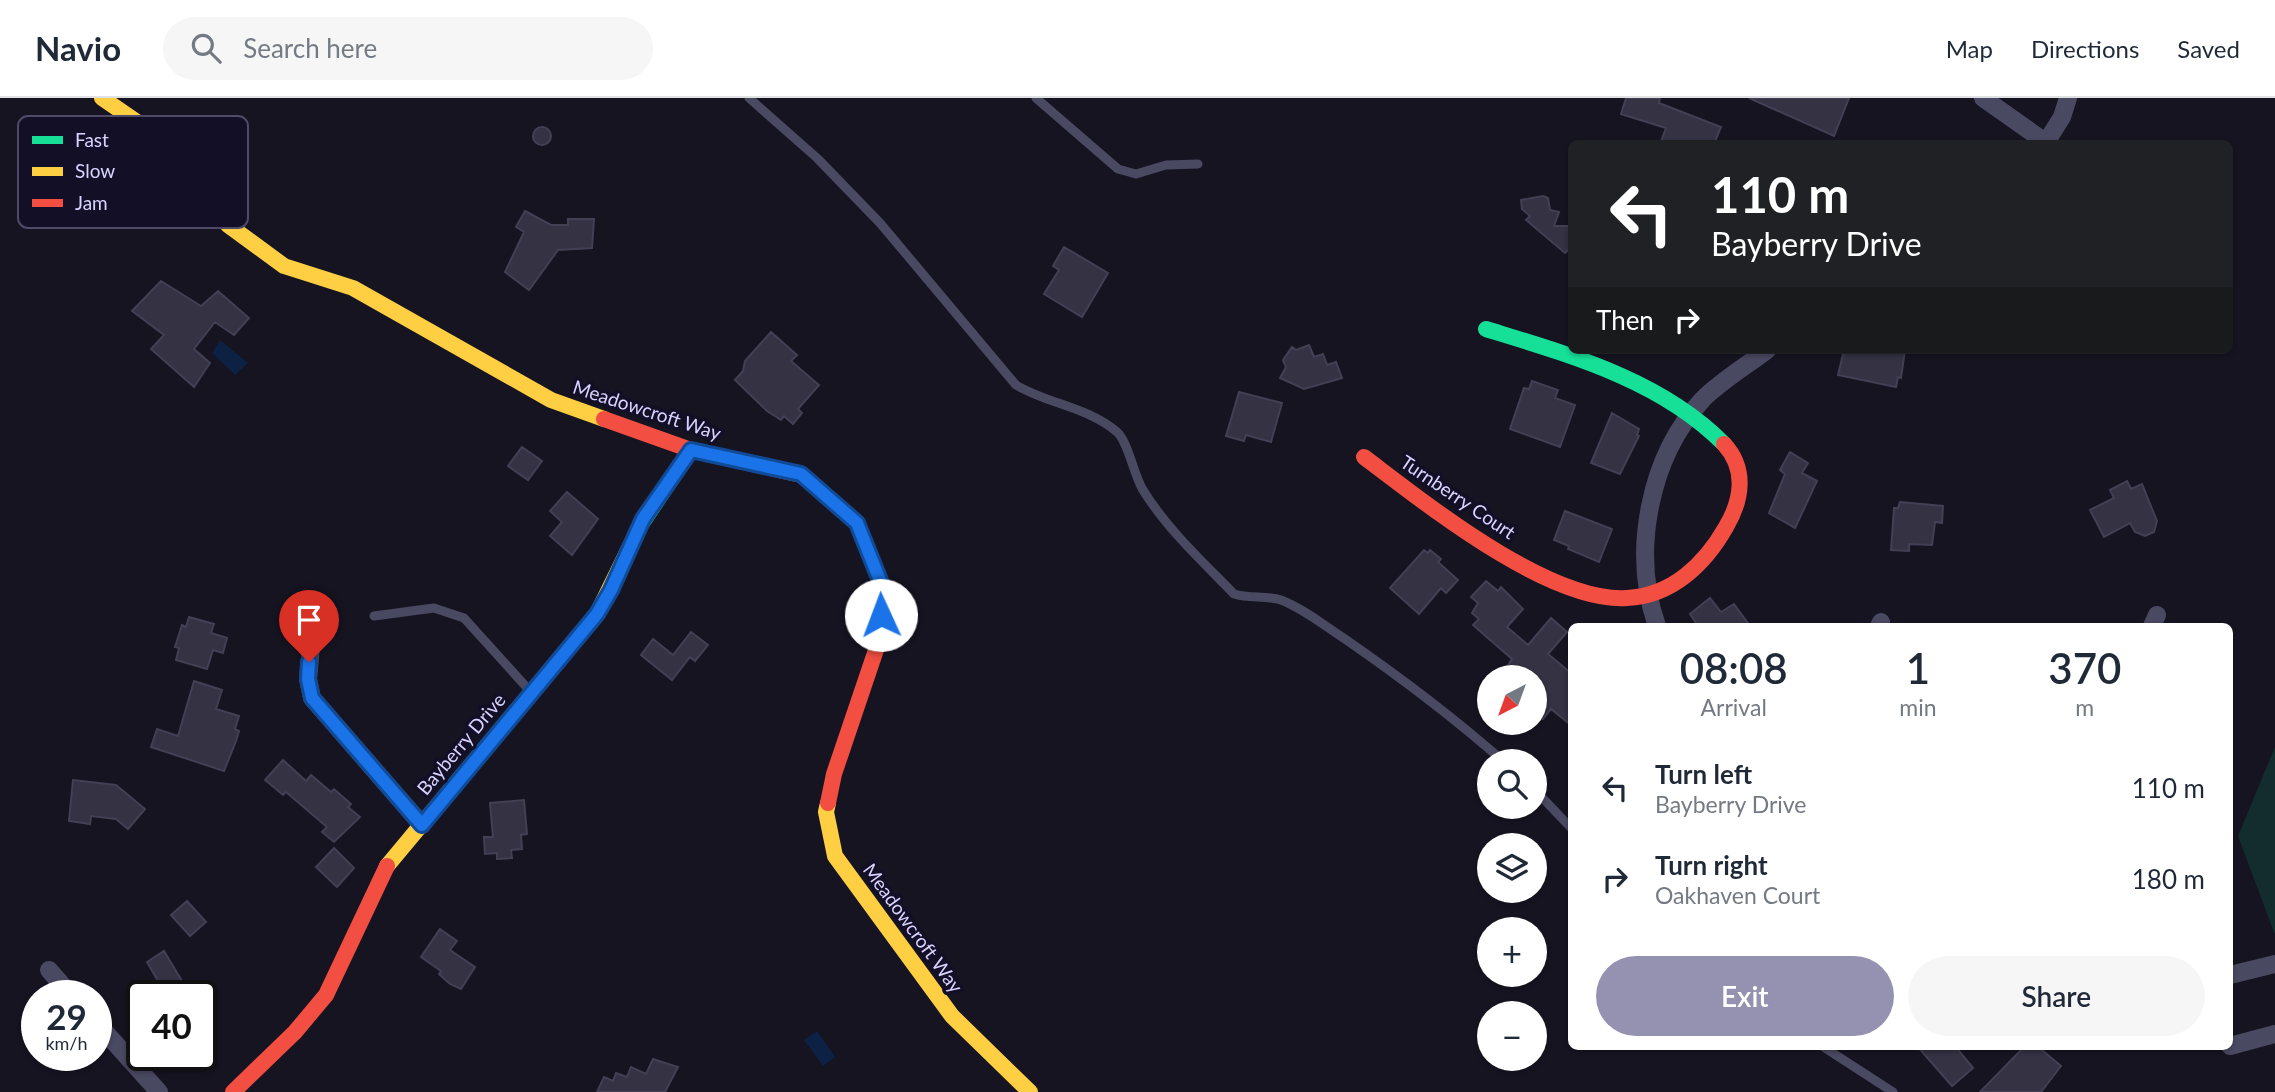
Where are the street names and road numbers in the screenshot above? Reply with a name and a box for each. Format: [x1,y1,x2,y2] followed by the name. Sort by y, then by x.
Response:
[570,375,724,444] street label: Meadowcroft Way
[1396,450,1520,544] street label: Turnberry Court
[412,688,510,799] street label: Bayberry Drive
[859,859,968,997] street label: Meadowcroft Way

